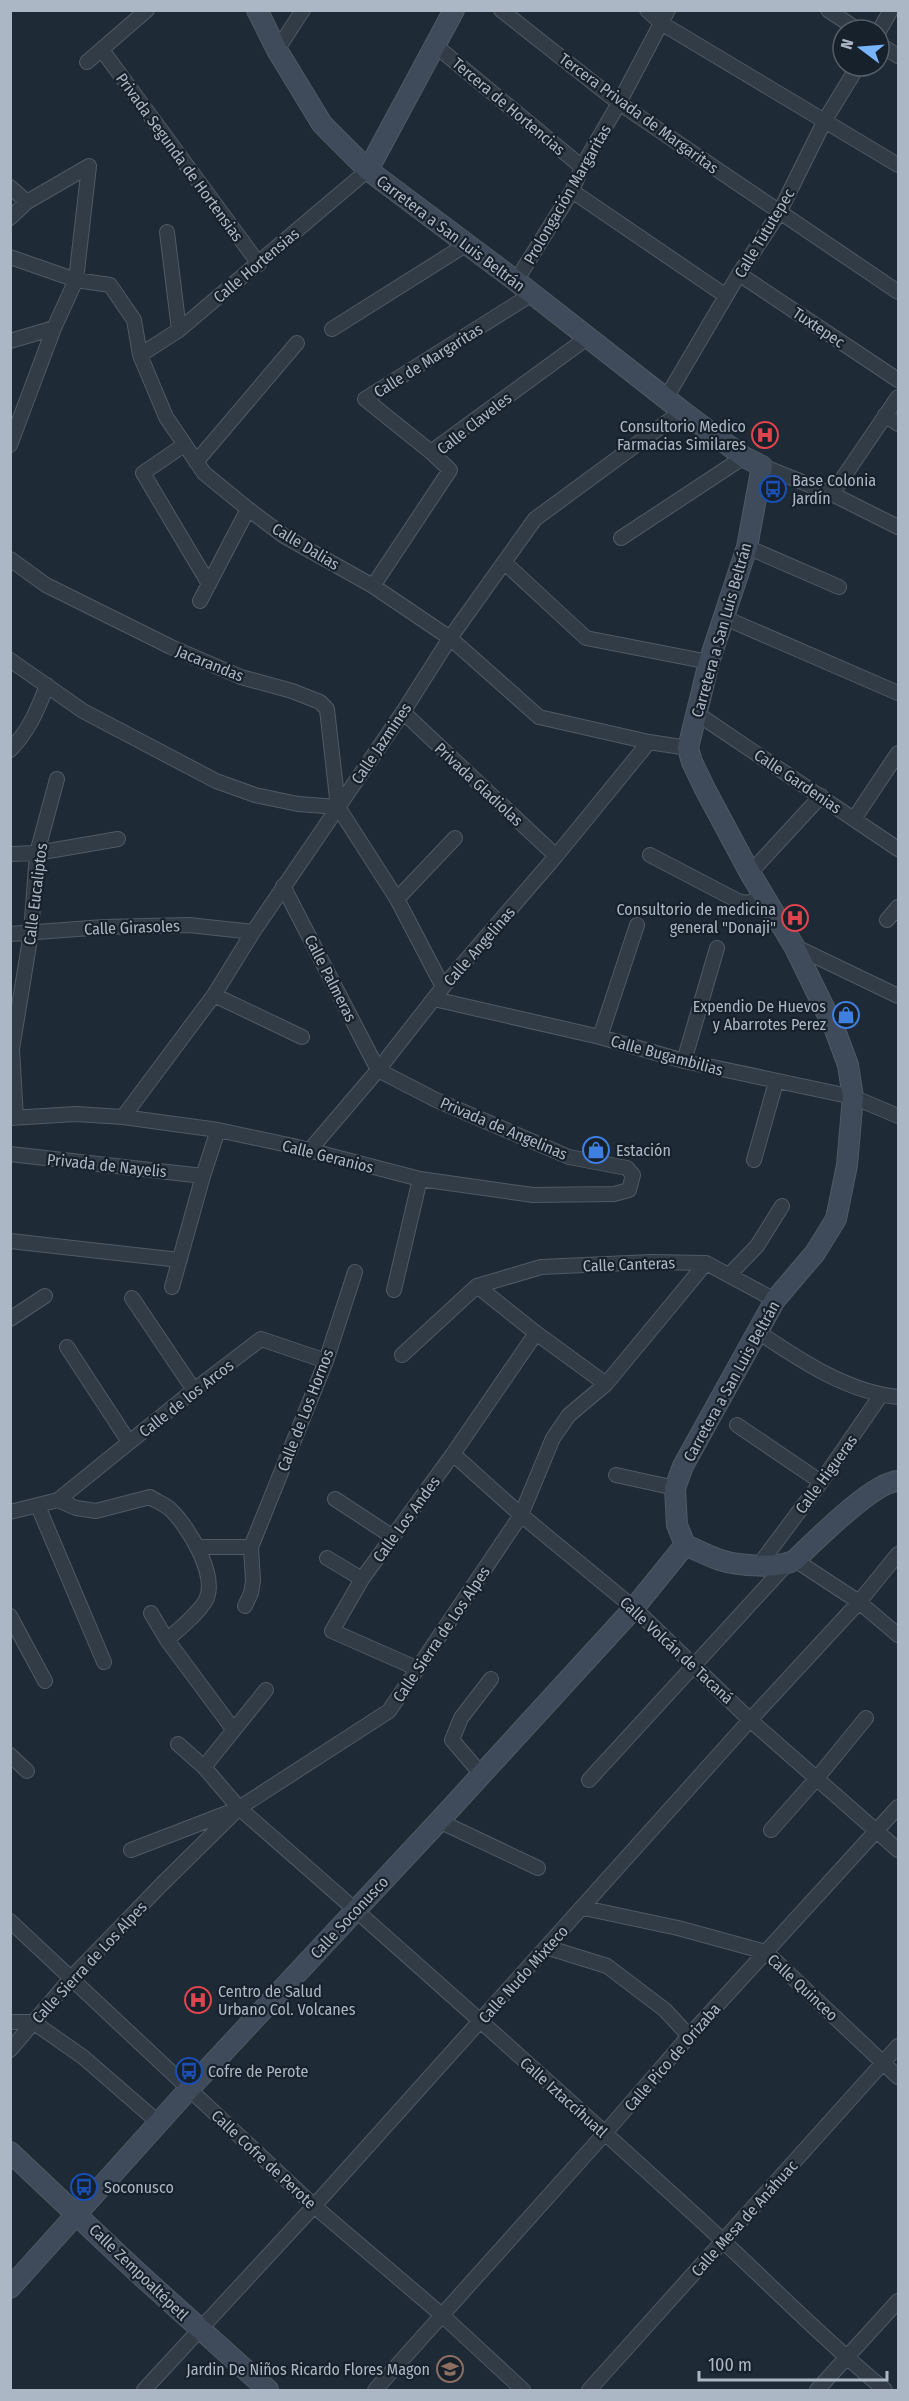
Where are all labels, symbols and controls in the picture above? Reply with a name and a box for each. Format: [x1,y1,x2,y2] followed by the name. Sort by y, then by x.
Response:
[831,18,891,78] north arrow
[837,37,858,51] text: N
[555,49,722,178] street label: Tercera Privada de Margaritas
[448,54,569,159] street label: Tercera de Hortencias
[112,69,247,245] street label: Privada Segunda de Hortensias
[520,121,615,267] street label: Prolongación Margaritas
[373,171,529,295] street label: Carretera a San Luis Beltrán
[730,185,799,281] street label: Calle Tututepec
[210,224,303,307] street label: Calle Hortensias
[789,303,848,352] street label: Tuxtepec
[370,319,486,402] street label: Calle de Margaritas
[433,388,515,458] street label: Calle Claveles
[617,417,746,454] place label: Consultorio Medico Farmacias Similares
[750,420,780,450] hospital icon: Consultorio Medico Farmacias Similares
[792,471,876,508] place label: Base Colonia Jardín
[758,474,788,504] bus stop icon: Base Colonia Jardín
[269,519,343,574] street label: Calle Dalias
[687,541,756,720] street label: Carretera a San Luis Beltrán
[173,641,247,686] street label: Jacarandas
[347,699,416,787] street label: Calle Jazmines
[431,739,527,830] street label: Privada Gladiolas
[750,745,845,818] street label: Calle Gardenias
[20,842,51,946] street label: Calle Eucaliptos
[617,900,776,937] place label: Consultorio de medicina general "Donaji"
[440,903,519,990] street label: Calle Angelinas
[780,903,810,933] hospital icon: Consultorio de medicina general "Donaji"
[84,916,180,939] street label: Calle Girasoles
[301,932,361,1025] street label: Calle Palmeras
[693,997,826,1034] place label: Expendio De Huevos y Abarrotes Perez
[831,1000,861,1030] shop icon: Expendio De Huevos y Abarrotes Perez
[609,1031,725,1080] street label: Calle Bugambilias
[437,1093,570,1164] street label: Privada de Angelinas
[581,1135,611,1165] shop icon: Estación
[280,1136,376,1177] street label: Calle Geranios
[616,1141,671,1160] place label: Estación
[46,1150,168,1181] street label: Privada de Nayelis
[582,1253,676,1276] street label: Calle Canteras
[679,1298,784,1465] street label: Carretera a San Luis Beltrán
[273,1346,338,1474] street label: Calle de Los Hornos
[135,1356,237,1441] street label: Calle de los Arcos
[791,1431,861,1517] street label: Calle Higueras
[369,1472,444,1566] street label: Calle Los Andes
[389,1563,494,1706] street label: Calle Sierra de Los Alpes
[616,1593,737,1708] street label: Calle Volcán de Tacaná
[306,1872,392,1962] street label: Calle Soconusco
[28,1897,151,2027] street label: Calle Sierra de Los Alpes
[475,1922,572,2027] street label: Calle Nudo Mixteco
[763,1950,842,2025] street label: Calle Quinceo
[218,1982,356,2019] place label: Centro de Salud Urbano Col. Volcanes
[183,1985,213,2015] hospital icon: Centro de Salud Urbano Col. Volcanes
[620,1999,725,2115] street label: Calle Pico de Orizaba
[516,2053,611,2141] street label: Calle Iztaccíhuatl
[174,2056,204,2086] bus stop icon: Cofre de Perote
[208,2062,308,2081] place label: Cofre de Perote
[207,2106,320,2213] street label: Calle Cofre de Perote
[687,2156,802,2280] street label: Calle Mesa de Anáhuac
[69,2172,99,2202] bus stop icon: Soconusco
[104,2178,174,2197] place label: Soconusco
[85,2220,192,2324] street label: Calle Zempoaltépetl
[699,2344,886,2382] scale bar
[435,2354,465,2384] school or university icon: Jardin De Niños Ricardo Flores Magon
[708,2354,752,2376] text: 100 m
[186,2360,430,2379] place label: Jardin De Niños Ricardo Flores Magon

